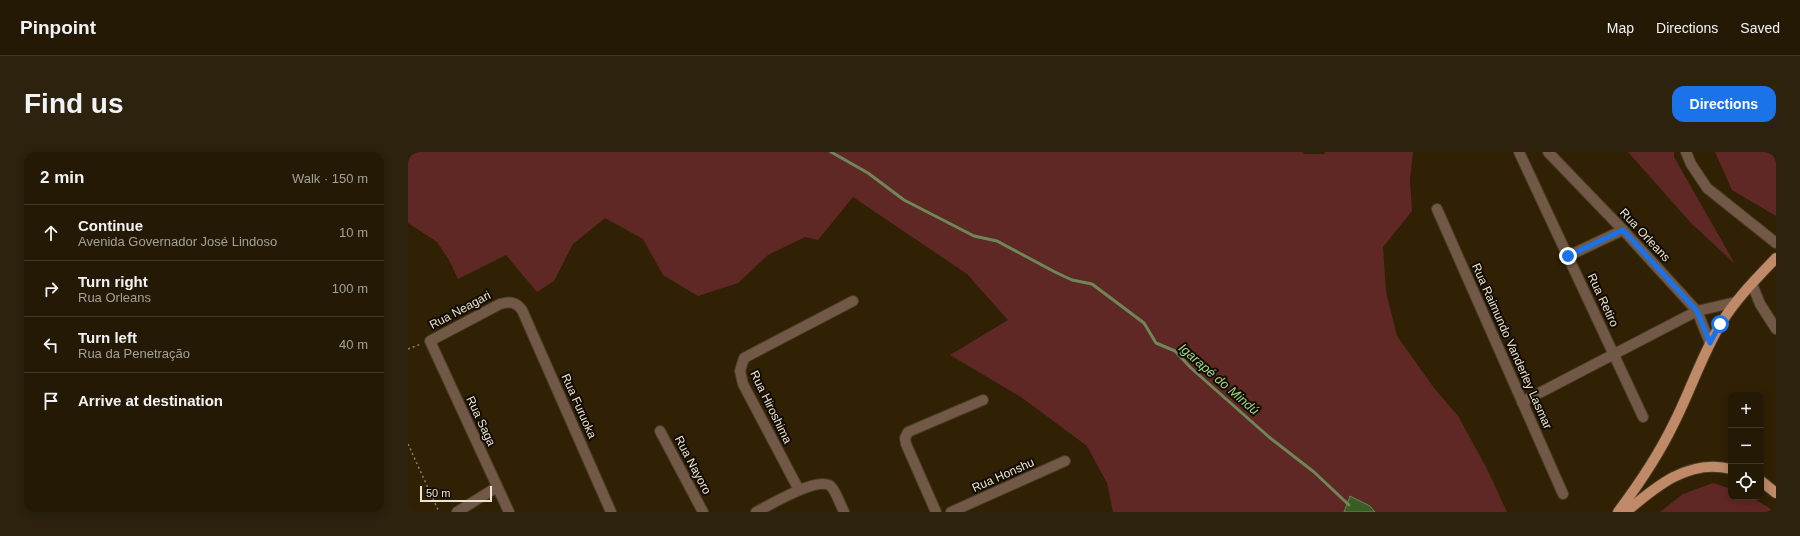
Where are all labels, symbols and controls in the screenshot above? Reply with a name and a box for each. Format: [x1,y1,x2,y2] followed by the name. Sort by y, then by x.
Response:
[20,17,96,38] text: Pinpoint
[1607,20,1634,36] text: Map
[1656,20,1718,36] text: Directions
[1740,20,1780,36] text: Saved
[1672,86,1776,122] button: Directions
[24,88,124,119] text: Find us
[40,168,84,187] text: 2 min
[292,171,368,186] text: Walk · 150 m
[1617,206,1673,264] street label: Rua Orleans
[78,217,143,234] text: Continue
[40,222,62,244] icon: ahead
[339,225,368,240] text: 10 m
[78,234,277,249] text: Avenida Governador José Lindoso
[1559,247,1577,265] route end
[1469,261,1555,431] street label: Rua Raimundo Vanderley Lasmar
[1585,271,1622,329] street label: Rua Retiro
[78,273,148,290] text: Turn right
[40,278,62,300] icon: right
[332,281,368,296] text: 100 m
[427,288,493,332] street label: Rua Neagari
[78,290,151,305] text: Rua Orleans
[1711,315,1729,333] route start
[78,329,137,346] text: Turn left
[40,334,62,356] icon: left
[339,337,368,352] text: 40 m
[1176,340,1262,418] water label: Igarapé do Mindú
[78,346,190,361] text: Rua da Penetração
[747,368,795,446] street label: Rua Hiroshima
[558,371,600,441] street label: Rua Furuoka
[40,390,62,412] icon: arrive
[78,392,223,409] text: Arrive at destination
[1728,392,1764,500] map controls
[1728,392,1764,428] button: +
[463,394,499,448] street label: Rua Saga
[1728,428,1764,464] button: −
[672,433,714,497] street label: Rua Nayoro
[970,455,1036,495] street label: Rua Honshu
[1728,464,1764,500] button: locate
[420,484,492,503] scale bar
[426,487,450,499] text: 50 m

